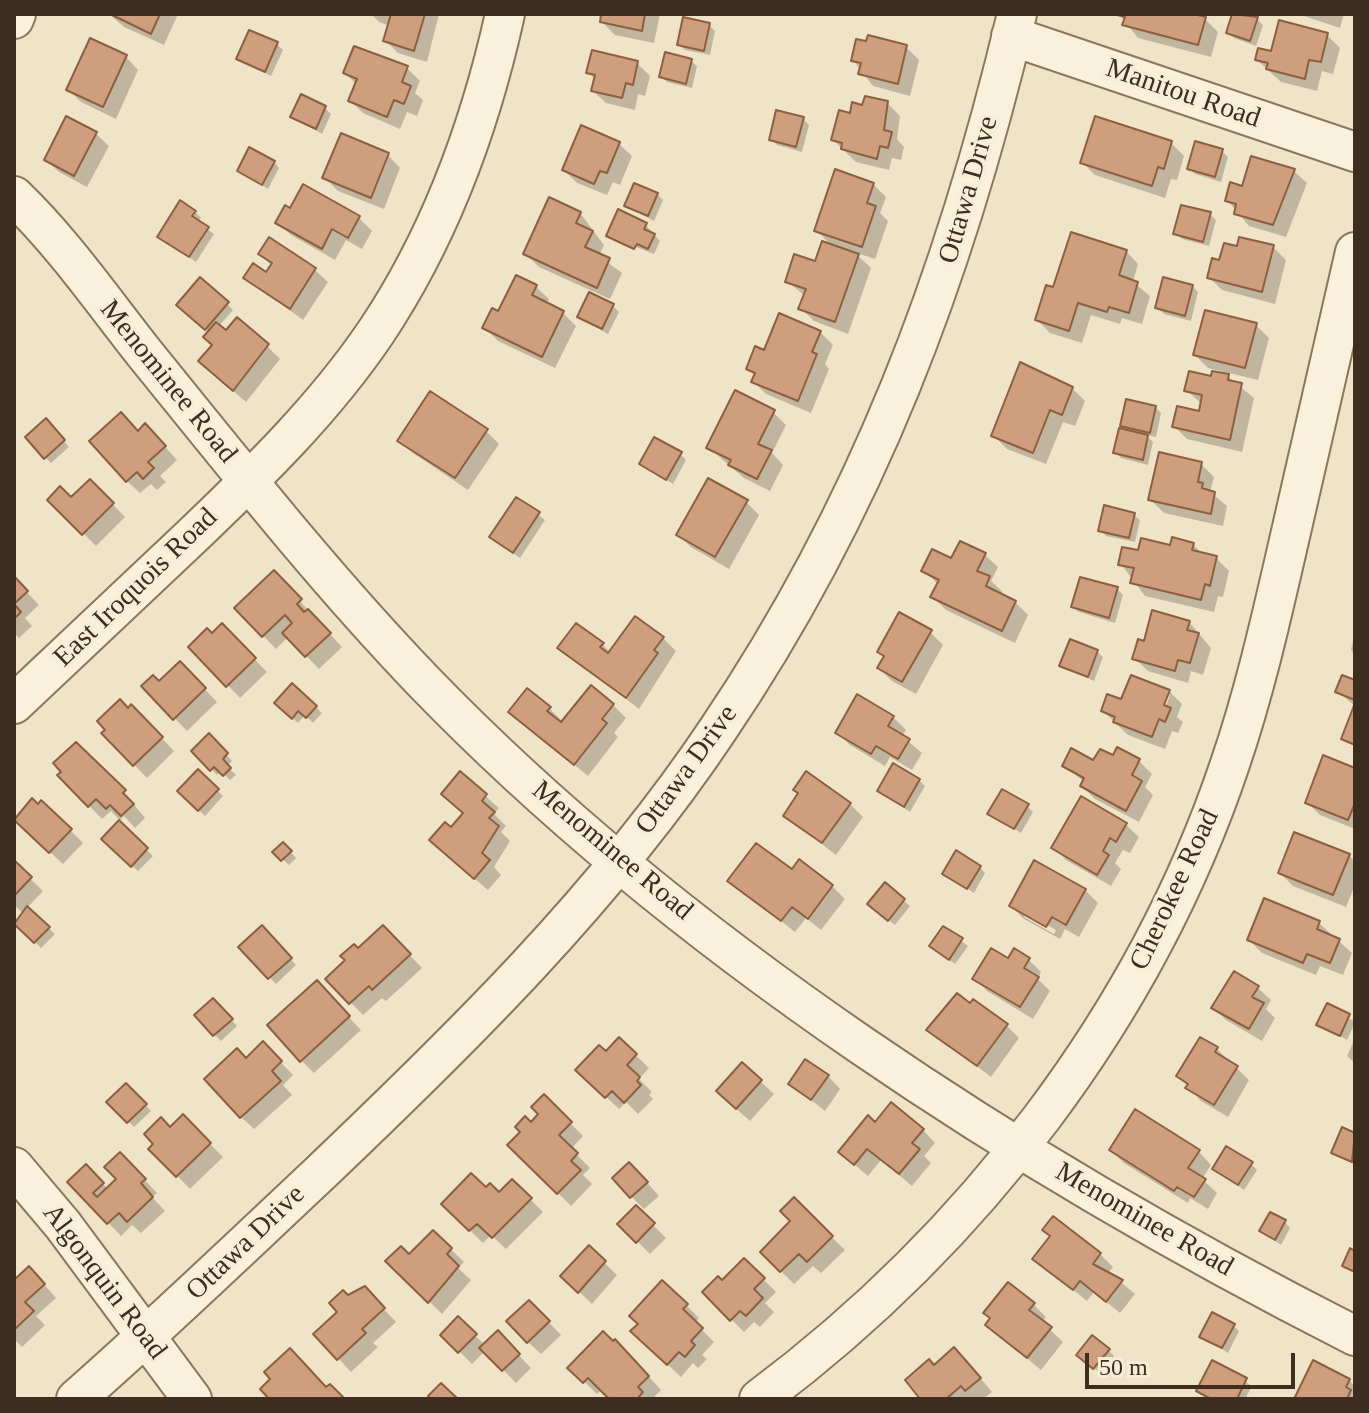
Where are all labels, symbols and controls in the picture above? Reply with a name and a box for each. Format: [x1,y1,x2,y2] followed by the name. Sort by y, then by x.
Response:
[1101,52,1265,136] street label: Manitou Road
[932,113,1006,267] street label: Ottawa Drive
[92,294,244,470] street label: Menominee Road
[47,501,225,675] street label: East Iroquois Road
[629,699,745,841] street label: Ottawa Drive
[525,774,699,928] street label: Menominee Road
[1123,804,1227,976] street label: Cherokee Road
[1049,1155,1239,1285] street label: Menominee Road
[180,1178,312,1308] street label: Ottawa Drive
[35,1198,173,1366] street label: Algonquin Road
[1089,1337,1299,1387] scale bar
[1099,1354,1148,1380] text: 50 m

